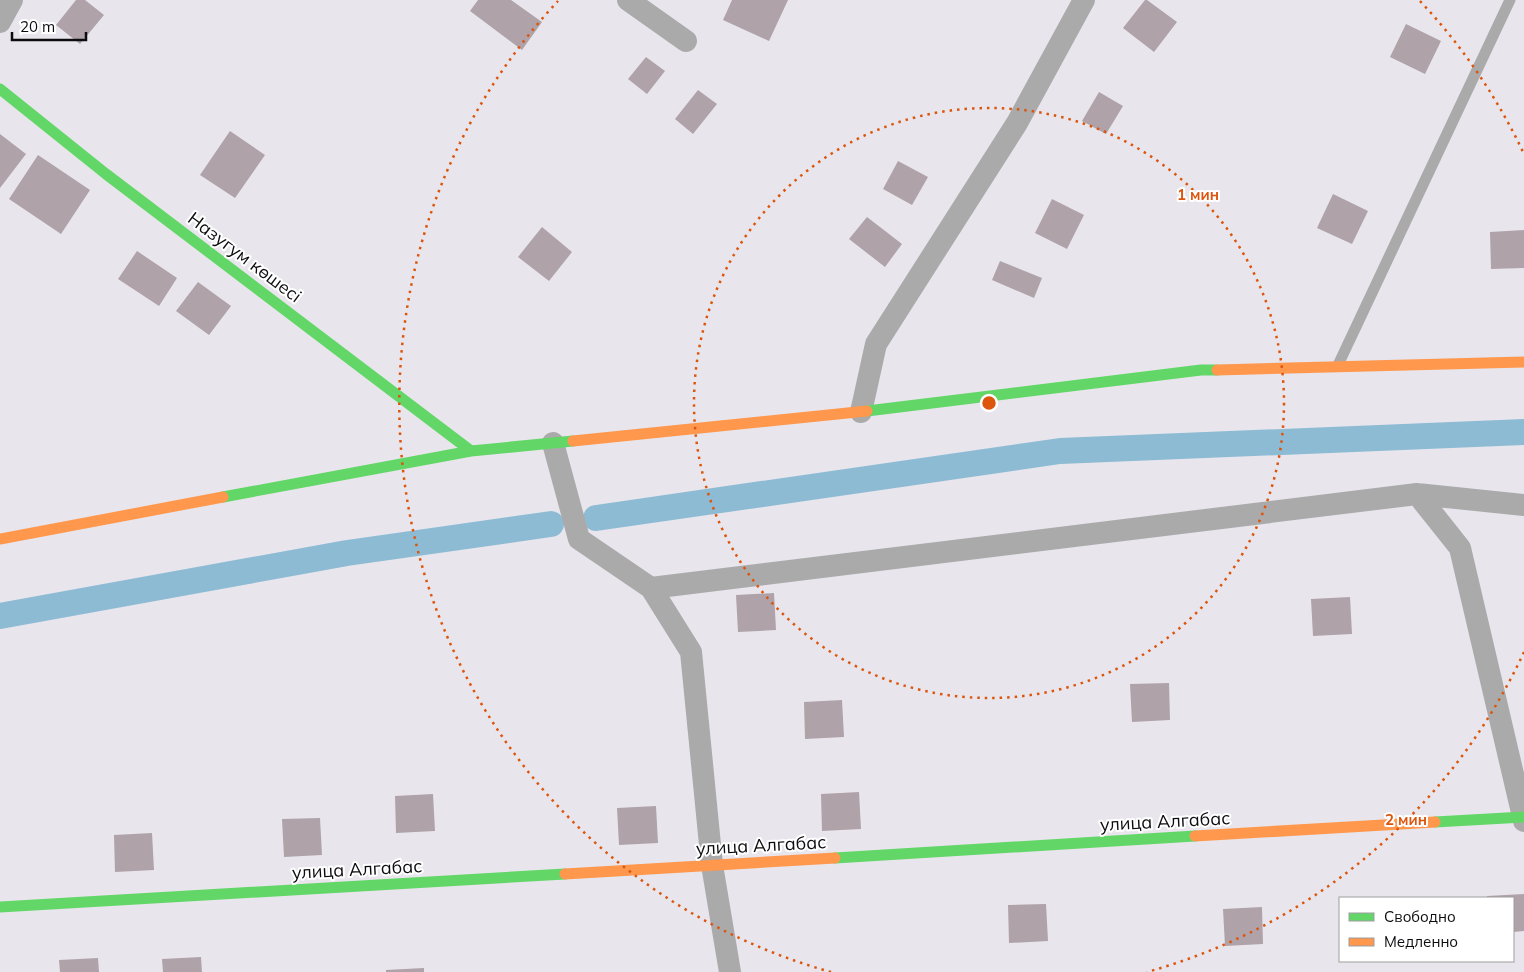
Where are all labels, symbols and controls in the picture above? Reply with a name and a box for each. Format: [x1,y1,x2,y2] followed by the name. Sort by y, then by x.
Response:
[12,10,86,42] scale bar
[20,17,55,36] text: 20 m
[1177,185,1219,204] text: 1 мин
[184,207,306,307] street label: Назугум көшесі
[980,394,998,412] centre of rings
[1099,806,1231,836] street label: улица Алгабас
[1385,810,1427,829] text: 2 мин
[695,830,827,860] street label: улица Алгабас
[291,854,423,884] street label: улица Алгабас
[1339,897,1514,962] legend
[1384,907,1456,926] text: Свободно
[1384,932,1458,951] text: Медленно

